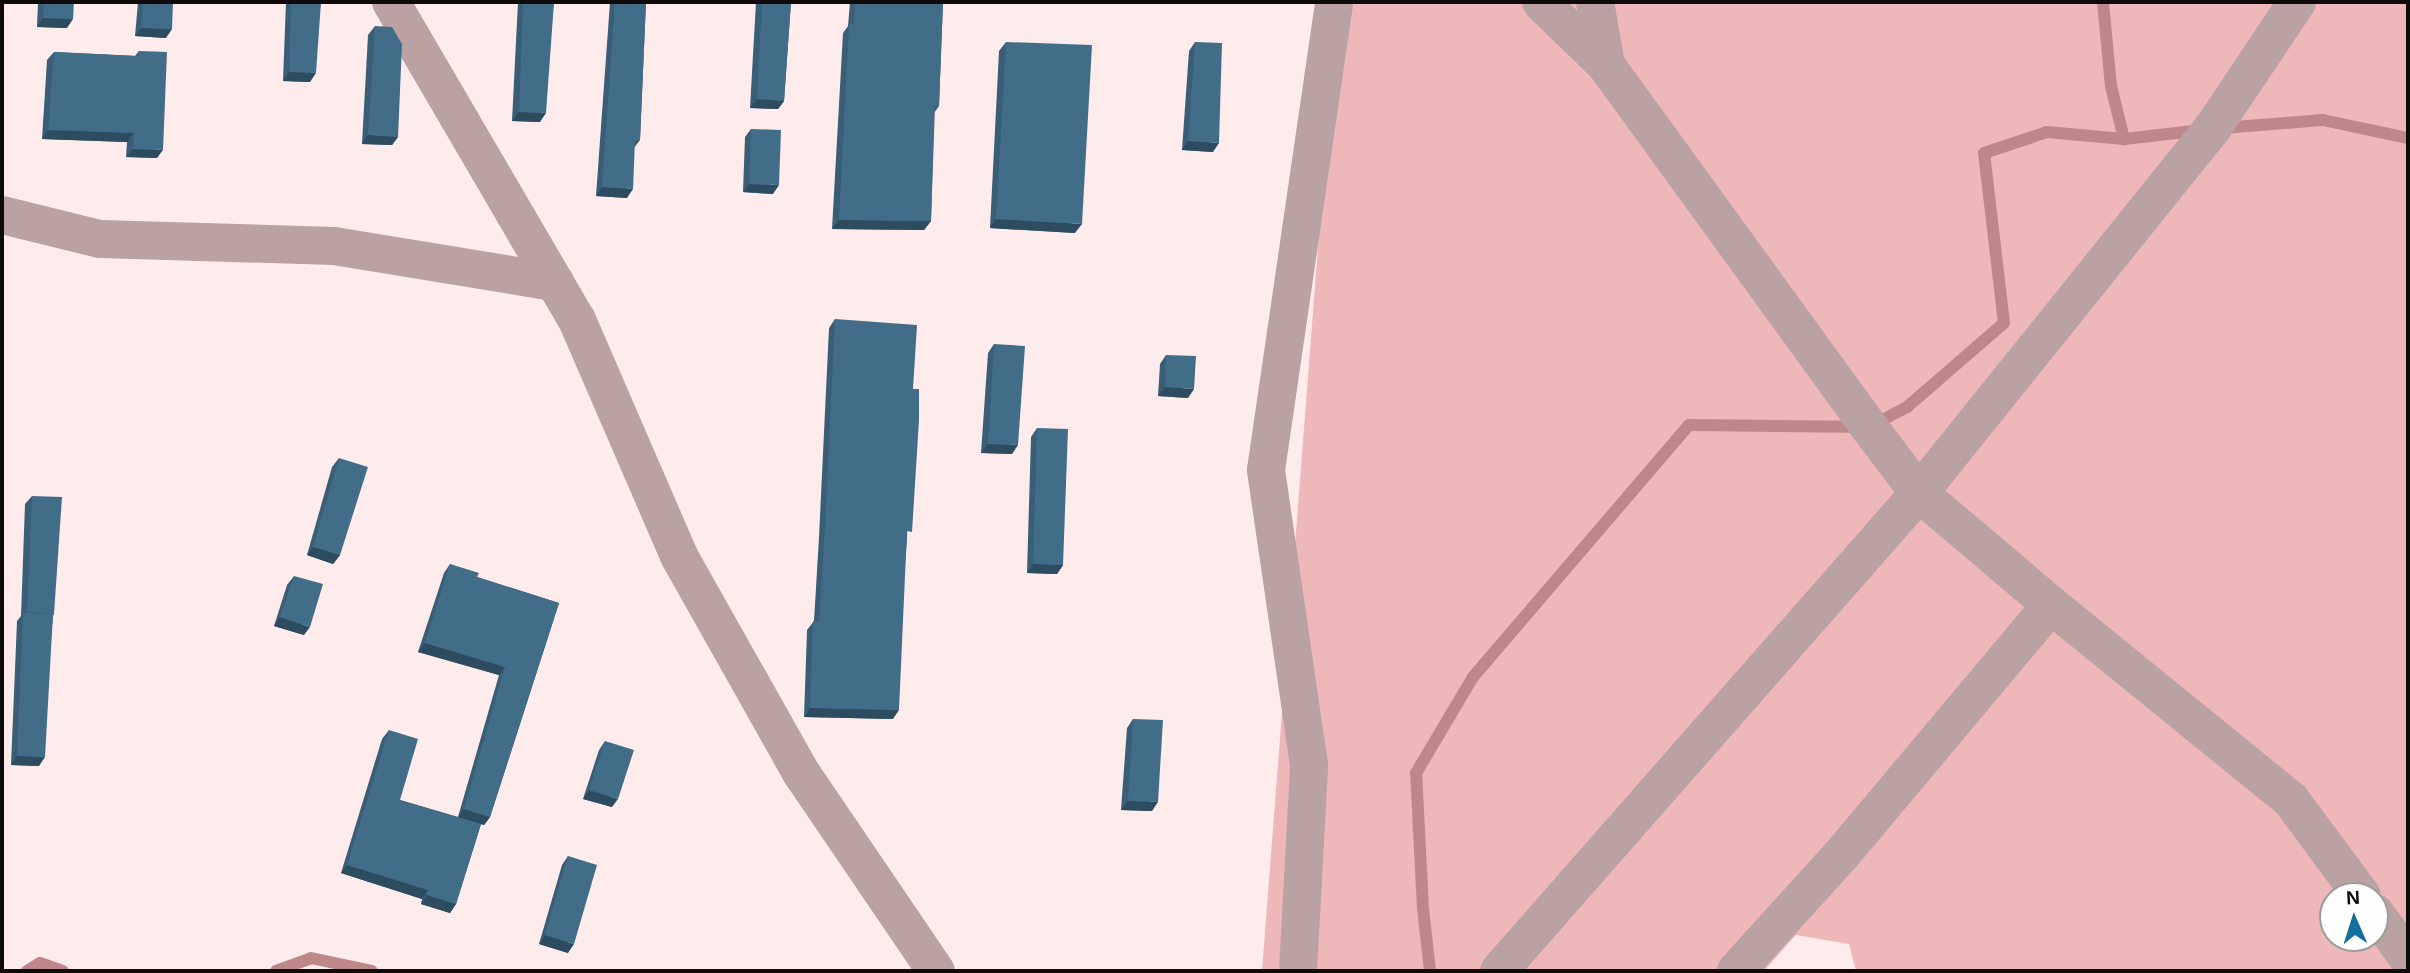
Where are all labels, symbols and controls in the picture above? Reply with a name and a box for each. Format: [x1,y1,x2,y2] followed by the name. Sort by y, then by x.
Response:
[2319,882,2389,952] north arrow
[2346,887,2360,908] text: N

